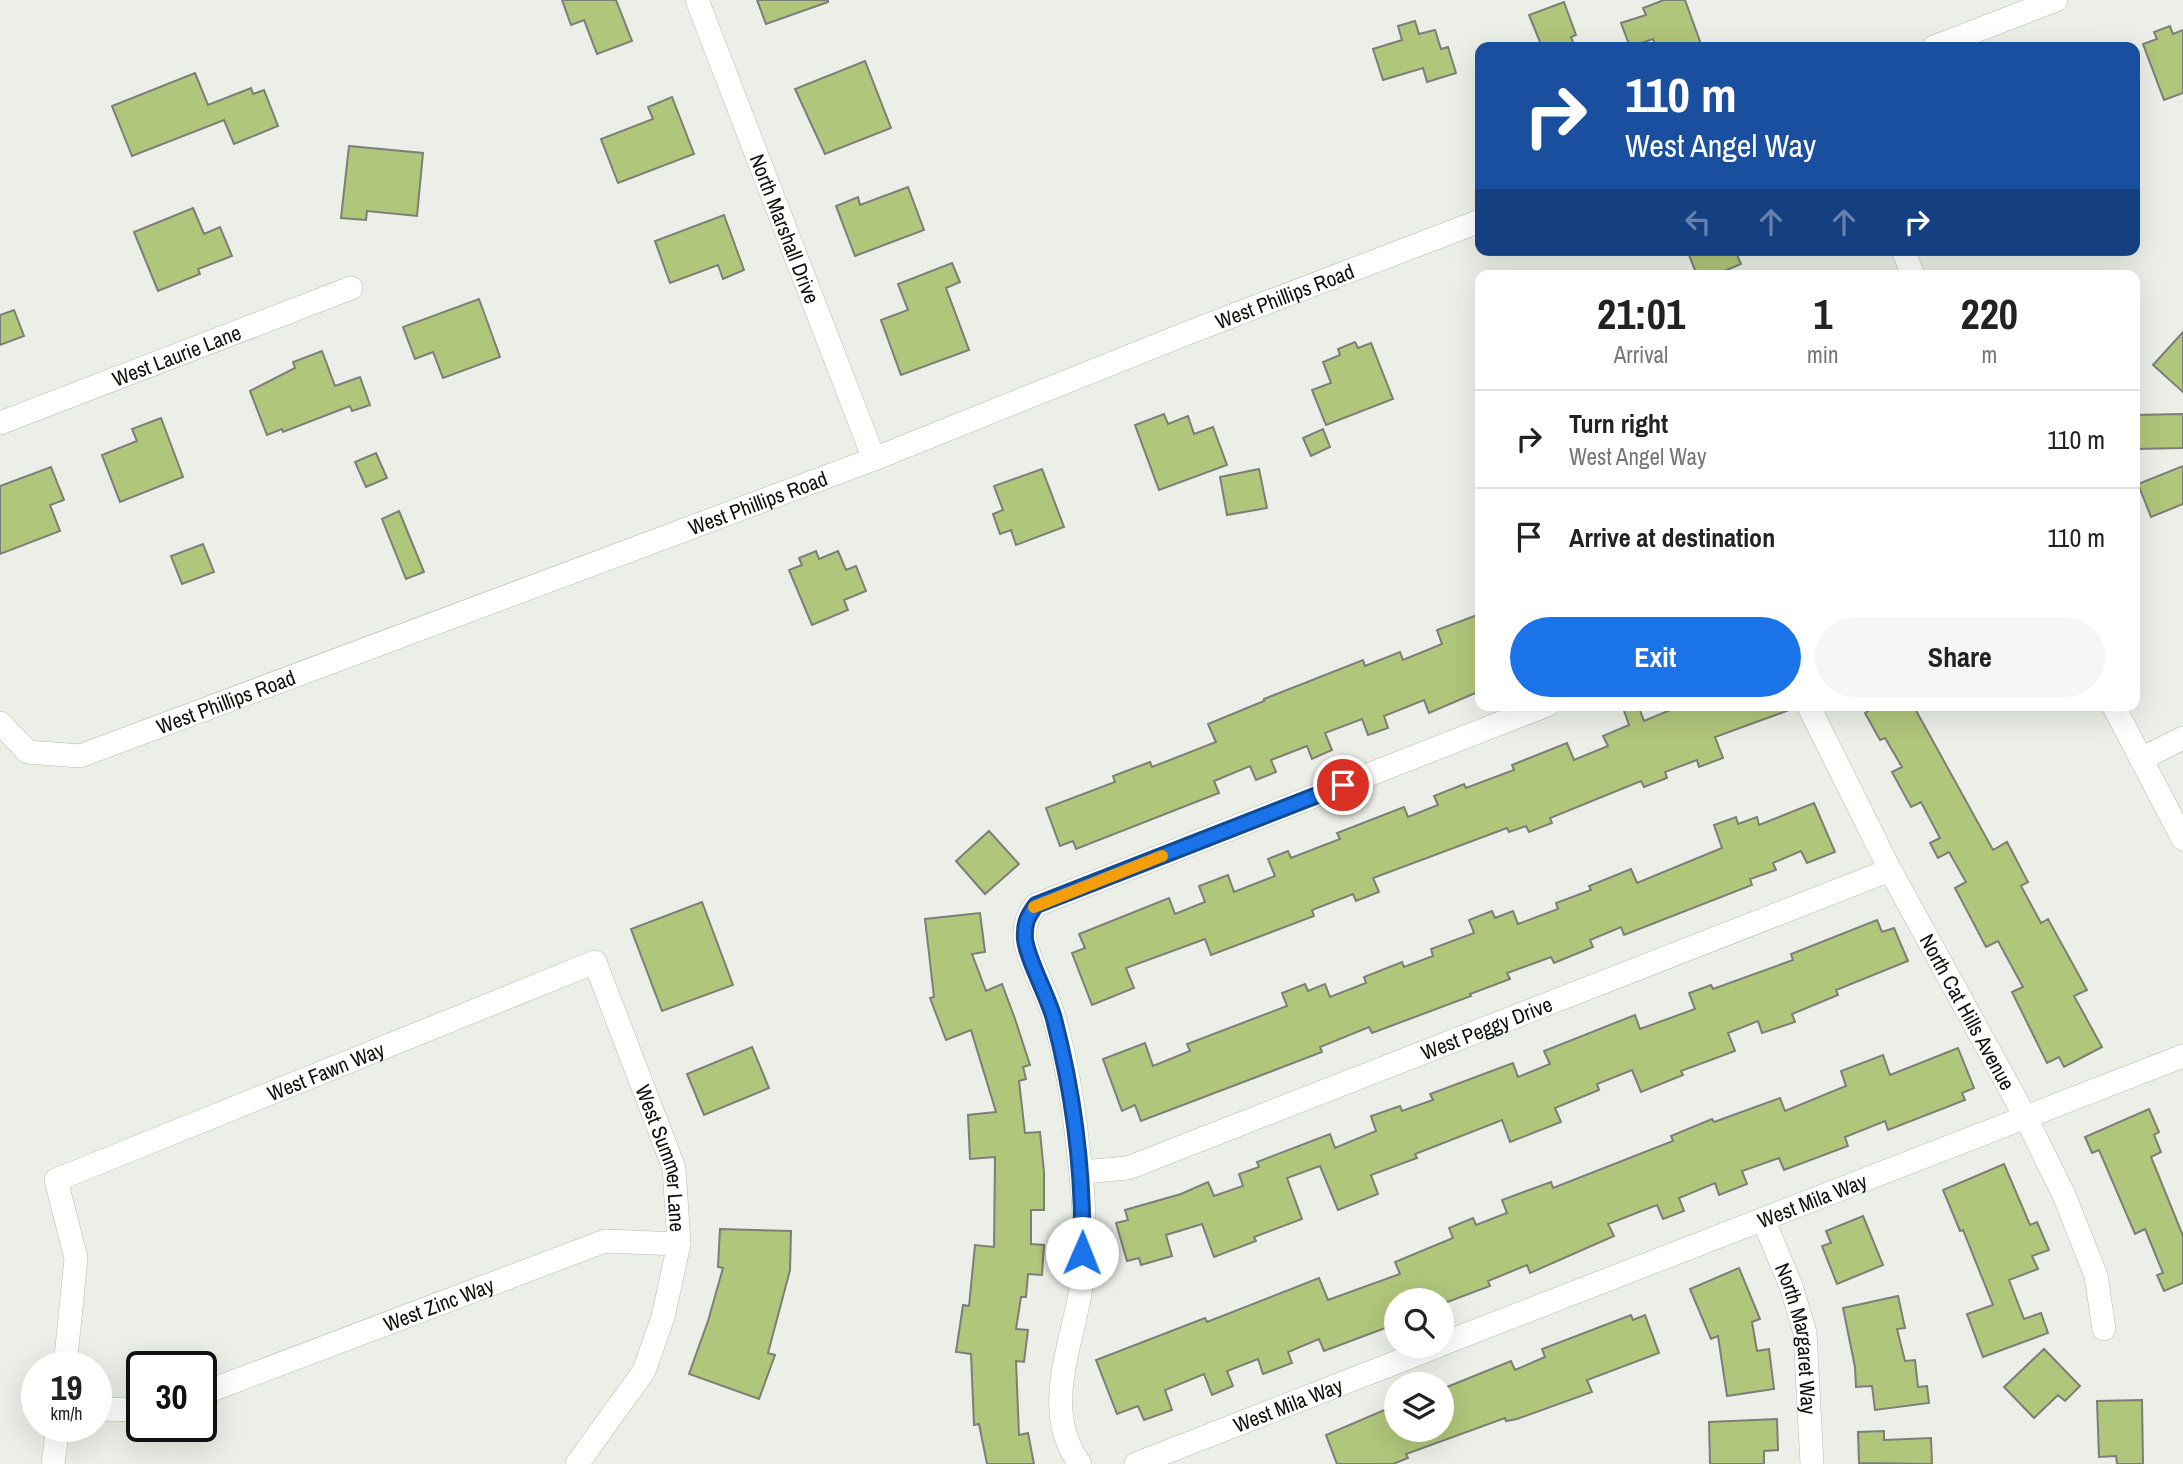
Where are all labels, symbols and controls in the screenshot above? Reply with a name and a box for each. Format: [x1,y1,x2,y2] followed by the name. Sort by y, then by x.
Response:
[1625,61,1737,127] text: 110 m
[1510,70,1601,161] icon: right
[1625,124,1816,167] text: West Angel Way
[743,150,827,308] street label: North Marshall Drive
[1679,203,1717,241] icon: left
[1752,203,1790,241] icon: ahead
[1825,203,1863,241] icon: ahead
[1898,203,1936,241] icon: right
[1211,256,1358,336] street label: West Phillips Road
[1597,286,1685,342] text: 21:01
[1813,286,1832,342] text: 1
[1961,286,2018,342] text: 220
[108,317,245,393] street label: West Laurie Lane
[1614,339,1668,370] text: Arrival
[1807,339,1839,370] text: min
[1981,339,1997,370] text: m
[1569,406,1668,441] text: Turn right
[1510,420,1548,458] icon: right
[2047,422,2105,457] text: 110 m
[1569,441,1706,472] text: West Angel Way
[684,463,831,542] street label: West Phillips Road
[1510,518,1548,556] icon: arrive
[1569,520,1775,555] text: Arrive at destination
[2047,520,2105,555] text: 110 m
[1510,617,1801,697] button: Exit
[1815,617,2105,697] button: Share
[152,662,299,741] street label: West Phillips Road
[1313,755,1373,815] pin
[1324,766,1362,804] icon: arrive
[1913,929,2022,1095] street label: North Cat Hills Avenue
[1417,989,1556,1067] street label: West Peggy Drive
[263,1034,389,1108] street label: West Fawn Way
[629,1081,693,1233] street label: West Summer Lane
[1753,1166,1871,1235] street label: West Mila Way
[1045,1216,1119,1290] position arrow
[1768,1258,1824,1416] street label: North Margaret Way
[379,1270,498,1338] street label: West Zinc Way
[1384,1288,1454,1442] map controls
[1384,1288,1454,1358] button: search
[126,1351,217,1442] speed limit sign: 30
[51,1364,82,1411] text: 19
[1229,1370,1347,1439] street label: West Mila Way
[1384,1372,1454,1442] button: layers
[51,1401,83,1426] text: km/h

